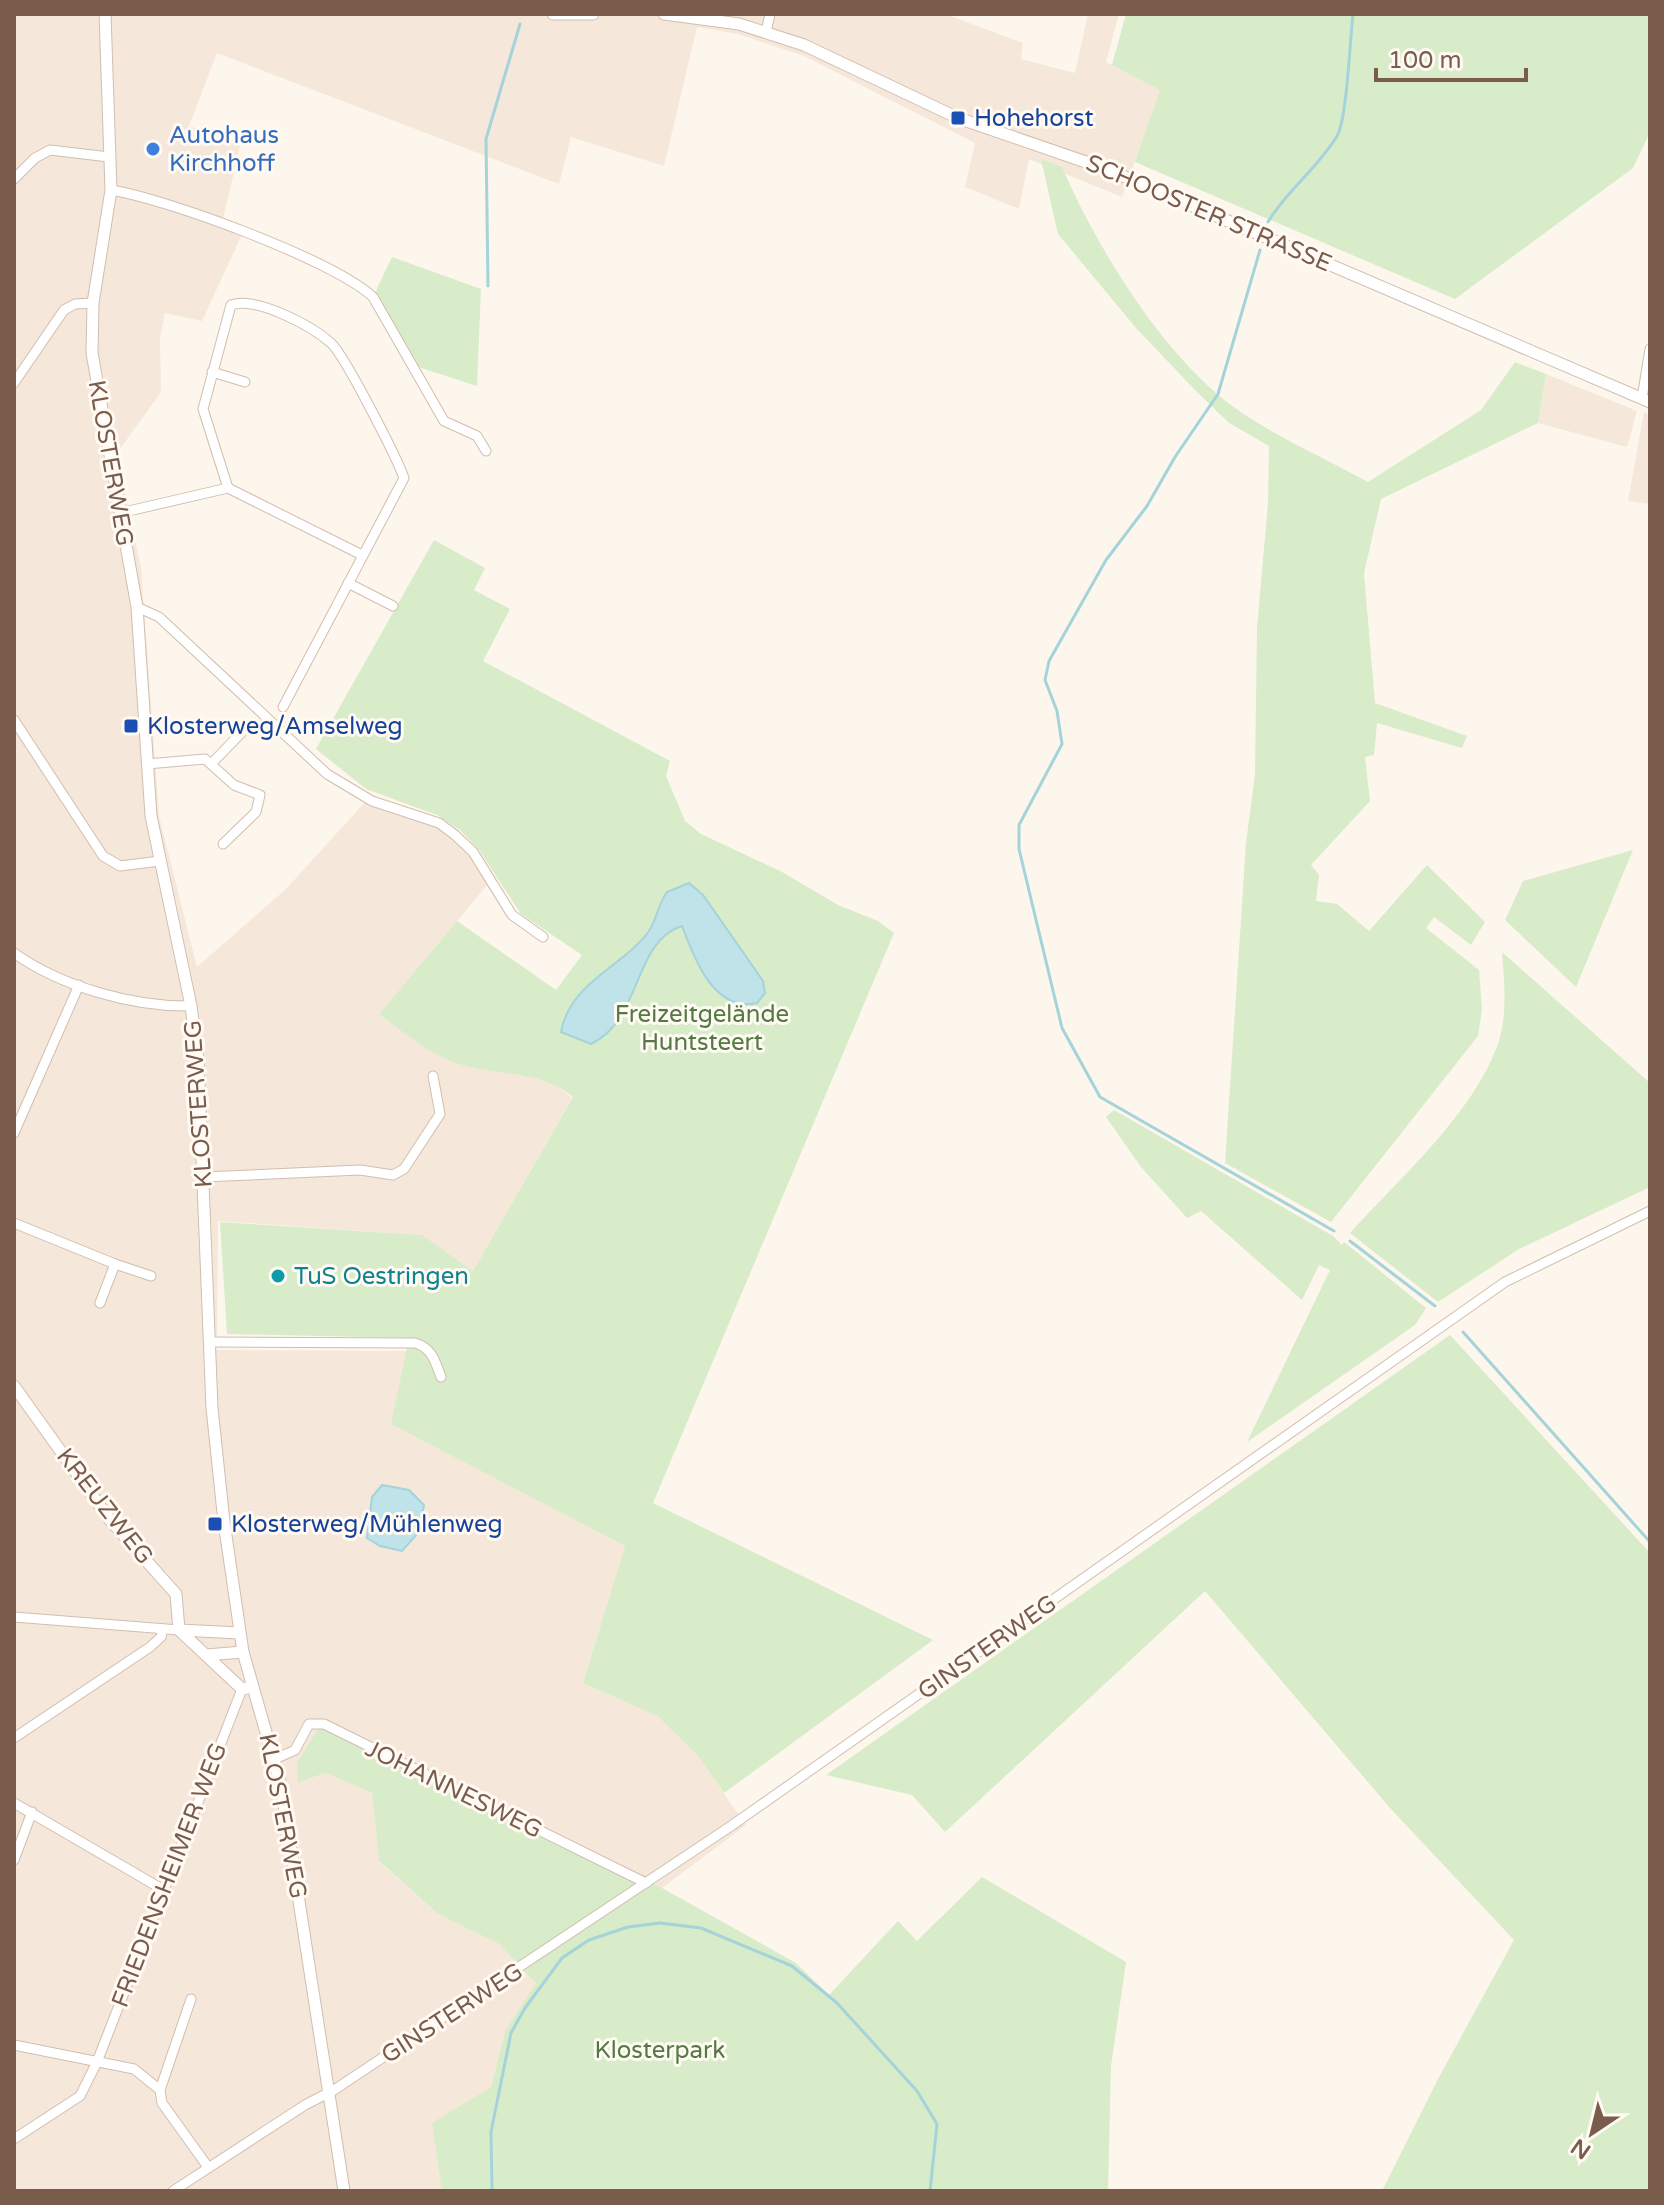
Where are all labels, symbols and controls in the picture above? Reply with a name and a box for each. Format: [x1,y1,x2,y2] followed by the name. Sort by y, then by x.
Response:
[1376,32,1526,82] scale bar
[1388,46,1462,75] text: 100 m
[974,104,1094,133] place label: Hohehorst
[949,109,967,127] marker: Hohehorst
[169,121,279,178] place label: Autohaus Kirchhoff
[144,140,162,158] marker: Autohaus Kirchhoff
[1082,149,1336,278] street label: SCHOOSTER STRASSE
[82,378,139,548] street label: KLOSTERWEG
[147,712,403,741] place label: Klosterweg/Amselweg
[122,717,140,735] marker: Klosterweg/Amselweg
[615,1000,789,1057] park label: Freizeitgelände Huntsteert
[178,1019,219,1189] street label: KLOSTERWEG
[294,1262,469,1291] place label: TuS Oestringen
[269,1267,287,1285] marker: TuS Oestringen
[50,1442,159,1570] street label: KREUZWEG
[231,1510,503,1539] place label: Klosterweg/Mühlenweg
[206,1515,224,1533] marker: Klosterweg/Mühlenweg
[912,1589,1062,1706] street label: GINSTERWEG
[252,1731,313,1901] street label: KLOSTERWEG
[361,1734,547,1845] street label: JOHANNESWEG
[106,1739,233,2011] street label: FRIEDENSHEIMER WEG
[376,1957,528,2070] street label: GINSTERWEG
[595,2036,725,2065] park label: Klosterpark
[1552,2093,1632,2173] north arrow
[1566,2133,1596,2164] text: N

